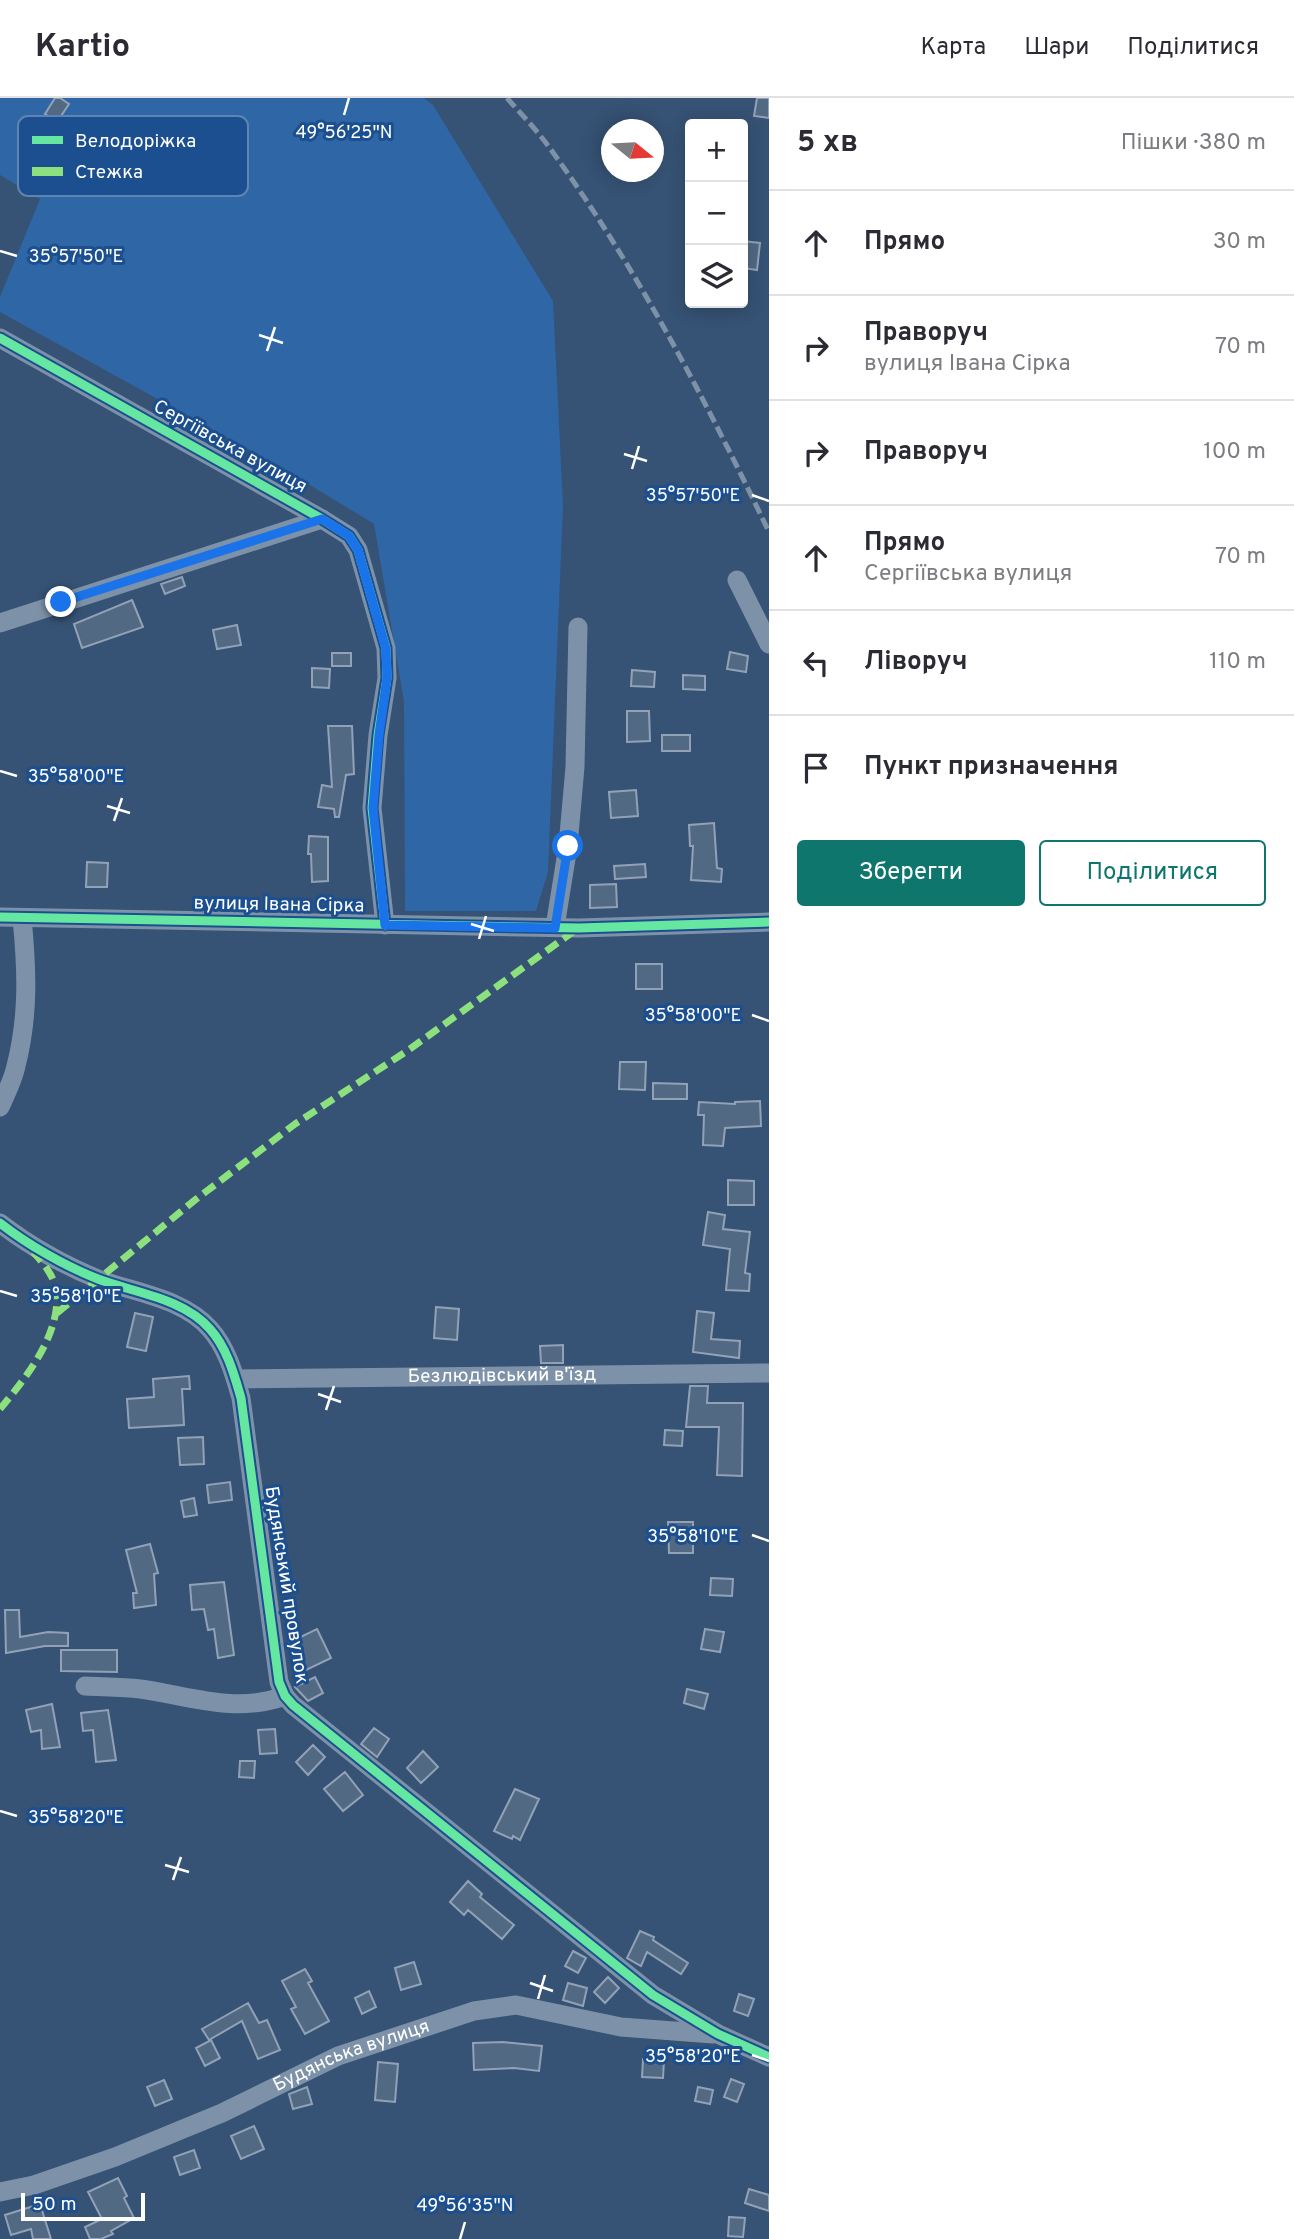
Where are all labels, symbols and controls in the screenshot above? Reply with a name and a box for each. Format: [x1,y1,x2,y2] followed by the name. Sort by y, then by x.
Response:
[35,27,130,69] text: Kartio
[921,33,986,63] text: Карта
[1024,33,1089,63] text: Шари
[1127,33,1259,63] text: Поділитися
[18,116,248,196] legend
[601,119,664,182] north arrow
[685,119,748,308] map controls
[685,119,748,182] button: +
[296,122,393,145] text: 49°56'25"N
[797,125,858,162] text: 5 хв
[1121,129,1266,158] text: Пішки · 380 m
[75,130,196,154] text: Велодоріжка
[75,161,143,185] text: Стежка
[685,182,748,245] button: −
[797,224,835,262] icon: ahead
[864,226,945,259] text: Прямо
[1213,228,1266,257] text: 30 m
[685,245,748,308] button: layers
[29,246,123,269] text: 35°57'50"E
[864,317,988,350] text: Праворуч
[797,329,835,367] icon: right
[1215,333,1266,362] text: 70 m
[864,350,1071,379] text: вулиця Івана Сірка
[149,395,311,499] street label: Сергіївська вулиця
[797,434,835,472] icon: right
[864,436,988,469] text: Праворуч
[1203,438,1266,467] text: 100 m
[646,485,740,508] text: 35°57'50"E
[864,527,945,560] text: Прямо
[797,539,835,577] icon: ahead
[1215,543,1266,572] text: 70 m
[864,560,1072,589] text: Сергіївська вулиця
[45,586,76,617] route end
[797,644,835,682] icon: left
[864,646,967,679] text: Ліворуч
[1209,648,1266,677] text: 110 m
[797,749,835,787] icon: arrive
[864,751,1118,784] text: Пункт призначення
[28,766,124,789] text: 35°58'00"E
[552,830,583,861] route start
[797,840,1025,906] button: Зберегти
[1039,840,1266,906] button: Поділитися
[193,892,365,918] street label: вулиця Івана Сірка
[645,1005,741,1028] text: 35°58'00"E
[30,1286,122,1309] text: 35°58'10"E
[408,1363,596,1389] street label: Безлюдівський в'їзд
[259,1485,313,1686] street label: Будянський провулок
[647,1526,739,1549] text: 35°58'10"E
[28,1807,124,1830] text: 35°58'20"E
[269,2014,433,2098] street label: Будянська вулиця
[645,2046,741,2069] text: 35°58'20"E
[21,2190,145,2222] scale bar
[32,2193,77,2217] text: 50 m
[417,2195,513,2218] text: 49°56'35"N

